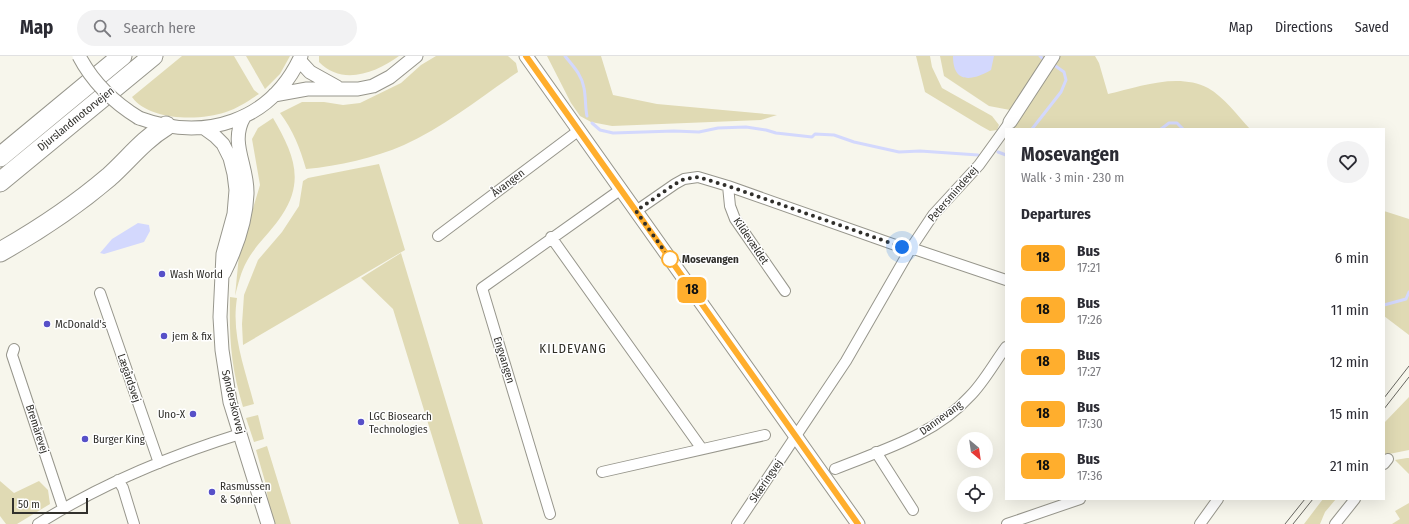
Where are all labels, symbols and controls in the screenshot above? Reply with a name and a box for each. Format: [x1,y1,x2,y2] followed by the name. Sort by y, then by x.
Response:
[77,10,357,46] search box
[20,16,53,39] text: Map
[91,17,113,39] icon: search
[123,19,196,37] text: Search here
[1229,19,1253,36] text: Map
[1275,19,1333,36] text: Directions
[1355,19,1389,36] text: Saved
[35,84,117,154] street label: Djurslandmotorvejen
[1327,141,1369,183] button: heart
[1021,143,1119,166] text: Mosevangen
[925,163,981,224] street label: Petersmindevej
[488,166,527,200] street label: Åvangen
[1021,170,1124,185] text: Walk · 3 min · 230 m
[1021,205,1091,223] text: Departures
[731,215,772,267] street label: Kildevældet
[892,237,912,257] your location
[1077,242,1100,260] text: Bus
[1036,249,1050,266] text: 18
[1335,249,1369,267] text: 6 min
[661,250,679,268] marker: Mosevangen
[682,253,739,266] place label: Mosevangen
[1077,260,1101,275] text: 17:21
[170,268,223,281] place label: Wash World
[157,269,167,279] marker: Wash World
[674,277,710,303] line badge: 18
[685,281,699,298] text: 18
[1077,294,1100,312] text: Bus
[1036,301,1050,318] text: 18
[1331,301,1369,319] text: 11 min
[1077,312,1102,327] text: 17:26
[55,318,107,331] place label: McDonald's
[42,319,52,329] marker: McDonald's
[171,330,212,343] place label: jem & fix
[159,331,169,341] marker: jem & fix
[491,335,517,385] street label: Engvangen
[539,341,607,356] district label: KILDEVANG
[1077,346,1100,364] text: Bus
[115,352,143,404] street label: Lægårdsvej
[1036,353,1050,370] text: 18
[1330,353,1369,371] text: 12 min
[1077,364,1101,379] text: 17:27
[219,369,247,436] street label: Sønderskovvej
[917,398,966,438] street label: Dannevang
[1077,398,1100,416] text: Bus
[23,403,51,455] street label: Bremårevej
[1036,405,1050,422] text: 18
[1330,405,1369,423] text: 15 min
[158,408,186,421] place label: Uno-X
[188,409,198,419] marker: Uno-X
[369,410,432,436] place label: LGC Biosearch Technologies
[1077,416,1103,431] text: 17:30
[356,417,366,427] marker: LGC Biosearch Technologies
[957,432,993,468] north arrow
[957,432,993,512] map controls
[93,433,146,446] place label: Burger King
[80,434,90,444] marker: Burger King
[1077,450,1100,468] text: Bus
[747,457,785,505] street label: Skæringvej
[1036,457,1050,474] text: 18
[1330,457,1369,475] text: 21 min
[1077,468,1103,483] text: 17:36
[957,476,993,512] button: locate
[220,480,271,506] place label: Rasmussen & Sønner
[207,487,217,497] marker: Rasmussen & Sønner
[12,496,88,515] scale bar
[18,498,40,511] text: 50 m

